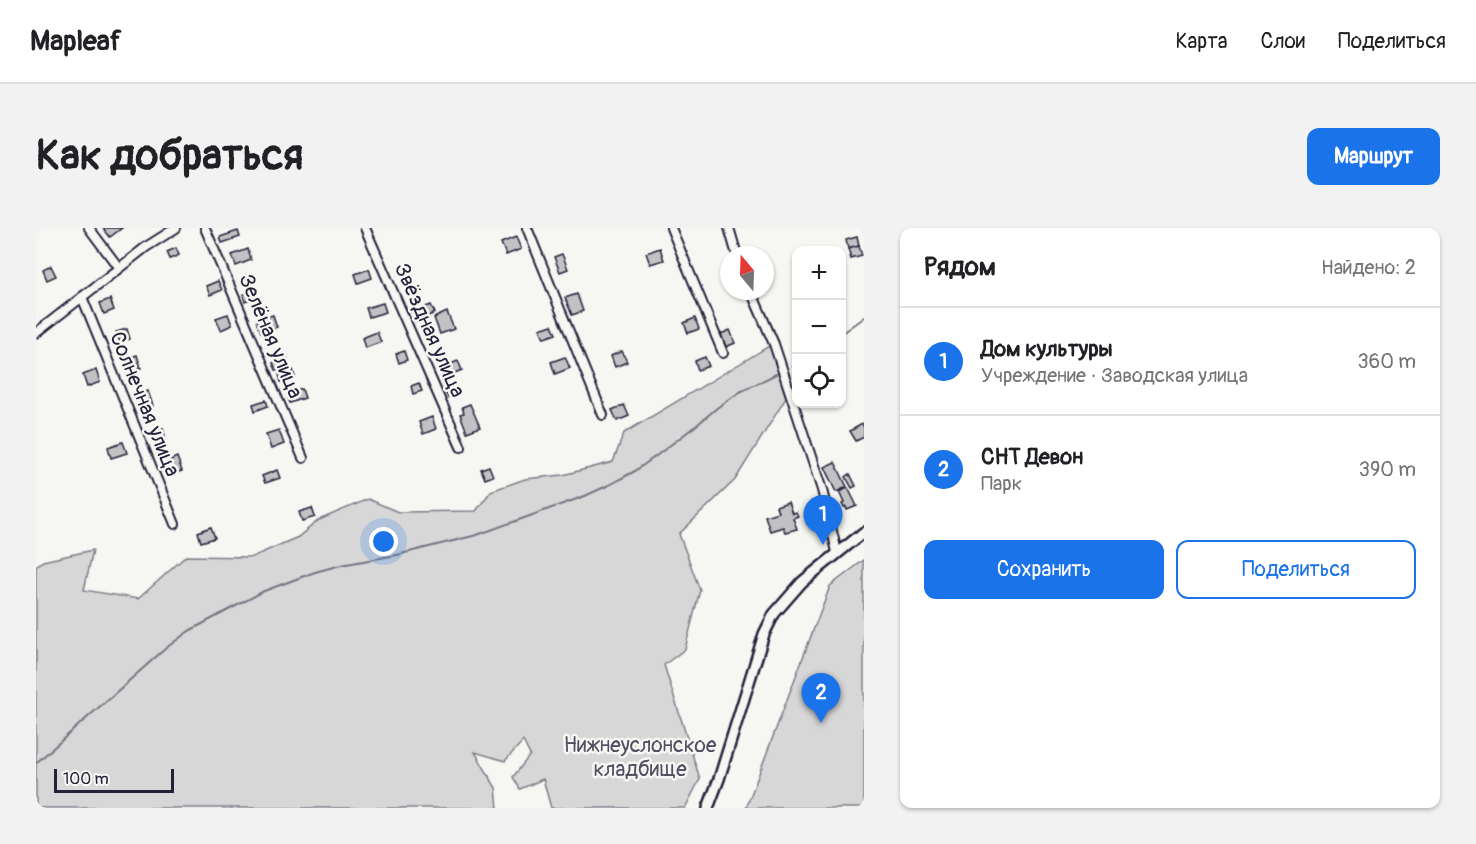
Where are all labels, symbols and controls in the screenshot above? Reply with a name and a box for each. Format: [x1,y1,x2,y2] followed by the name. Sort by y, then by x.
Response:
[30,24,121,59] text: Mapleaf
[1175,28,1227,55] text: Карта
[1260,28,1305,55] text: Слои
[1338,28,1446,55] text: Поделиться
[1307,128,1440,185] button: Маршрут
[36,130,303,182] text: Как добраться
[720,246,774,300] north arrow
[792,246,846,408] map controls
[792,246,846,300] button: +
[924,251,996,283] text: Рядом
[1321,255,1416,280] text: Найдено: 2
[388,259,471,401] street label: Звёздная улица
[232,270,309,402] street label: Зелёная улица
[792,300,846,354] button: −
[103,328,186,480] street label: Солнечная улица
[981,335,1113,363] text: Дом культуры
[940,349,947,374] text: 1
[1357,349,1416,374] text: 360 m
[792,354,846,408] button: locate
[981,363,1248,388] text: Учреждение · Заводская улица
[981,443,1083,471] text: СНТ Девон
[938,457,949,482] text: 2
[1359,457,1416,482] text: 390 m
[981,471,1022,496] text: Парк
[804,496,842,545] pin: 1
[369,527,398,556] your location
[924,540,1164,599] button: Сохранить
[1176,540,1416,599] button: Поделиться
[802,674,840,723] pin: 2
[564,732,717,783] park label: Нижнеуслонское кладбище
[54,766,174,794] scale bar
[63,769,109,789] text: 100 m

